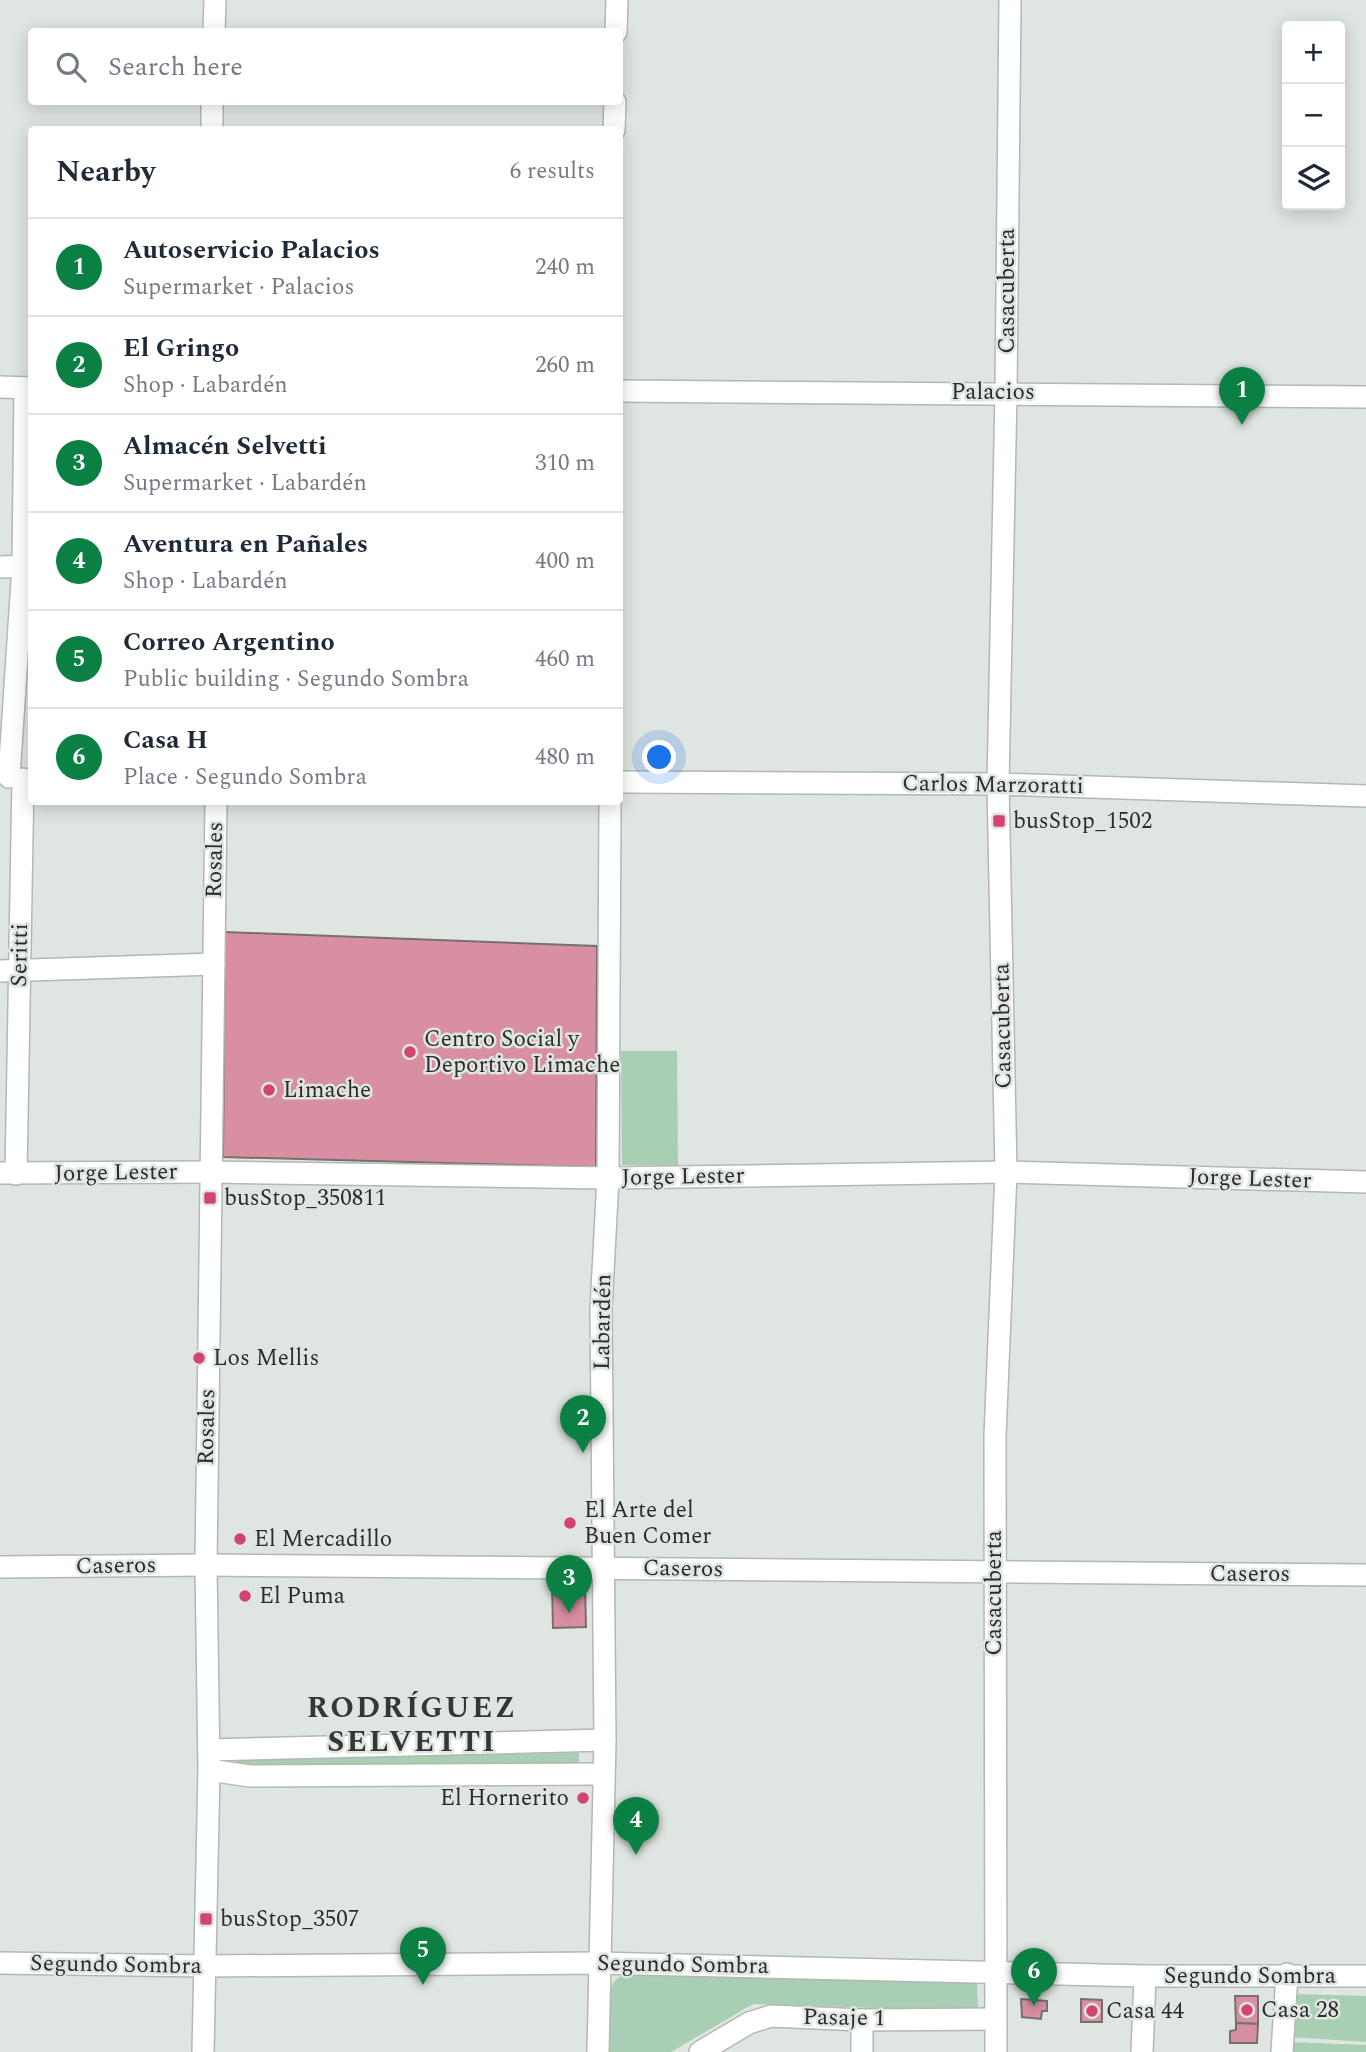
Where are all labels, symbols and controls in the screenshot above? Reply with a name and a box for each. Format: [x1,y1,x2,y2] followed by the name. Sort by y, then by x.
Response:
[1282,21,1345,210] map controls
[1282,21,1345,84] button: +
[28,28,623,105] search box
[108,47,243,87] text: Search here
[52,48,90,86] icon: search
[1282,84,1345,147] button: −
[1282,147,1345,210] button: layers
[56,149,155,195] text: Nearby
[510,154,595,189] text: 6 results
[990,228,1025,354] street label: Casacuberta
[123,230,380,270] text: Autoservicio Palacios
[73,250,85,285] text: 1
[535,250,595,285] text: 240 m
[123,270,354,305] text: Supermarket · Palacios
[123,328,239,368] text: El Gringo
[73,348,85,383] text: 2
[535,348,595,383] text: 260 m
[1219,367,1265,425] pin: 1
[123,368,288,403] text: Shop · Labardén
[951,375,1035,410] street label: Palacios
[123,426,327,466] text: Almacén Selvetti
[73,446,85,481] text: 3
[535,446,595,481] text: 310 m
[123,466,367,501] text: Supermarket · Labardén
[123,524,368,564] text: Aventura en Pañales
[73,544,85,579] text: 4
[535,544,595,579] text: 400 m
[123,564,288,599] text: Shop · Labardén
[123,622,335,662] text: Correo Argentino
[73,642,85,677] text: 5
[535,642,595,677] text: 460 m
[123,662,469,697] text: Public building · Segundo Sombra
[123,720,208,760] text: Casa H
[73,740,85,775] text: 6
[535,740,595,775] text: 480 m
[642,740,676,774] your location
[123,760,367,795] text: Place · Segundo Sombra
[902,766,1084,804] street label: Carlos Marzoratti
[1013,804,1152,839] place label: busStop_1502
[991,813,1007,829] marker: busStop_1502
[197,821,233,899] street label: Rosales
[2,923,38,987] street label: Seritti
[984,963,1022,1089] street label: Casacuberta
[424,1022,620,1083] place label: Centro Social y Deportivo Limache
[402,1044,418,1060] marker: Centro Social y Deportivo Limache
[283,1073,371,1108] place label: Limache
[261,1082,277,1098] marker: Limache
[54,1154,178,1192] street label: Jorge Lester
[621,1158,745,1196] street label: Jorge Lester
[1188,1159,1312,1199] street label: Jorge Lester
[224,1181,386,1216] place label: busStop_350811
[202,1190,218,1206] marker: busStop_350811
[585,1273,621,1371] street label: Labardén
[213,1341,320,1376] place label: Los Mellis
[191,1350,207,1366] marker: Los Mellis
[189,1388,225,1466] street label: Rosales
[560,1395,606,1453] pin: 2
[584,1493,711,1554] place label: El Arte del Buen Comer
[562,1515,578,1531] marker: El Arte del Buen Comer
[254,1522,392,1557] place label: El Mercadillo
[977,1530,1012,1656] street label: Casacuberta
[232,1531,248,1547] marker: El Mercadillo
[75,1548,157,1584] street label: Caseros
[642,1551,724,1587] street label: Caseros
[546,1555,592,1613] pin: 3
[1210,1557,1290,1592] street label: Caseros
[259,1579,345,1614] place label: El Puma
[237,1588,253,1604] marker: El Puma
[307,1685,517,1765] district label: RODRÍGUEZ SELVETTI
[440,1781,569,1816] place label: El Hornerito
[575,1790,591,1806] marker: El Hornerito
[613,1797,659,1855] pin: 4
[220,1902,359,1937] place label: busStop_3507
[198,1911,214,1927] marker: busStop_3507
[400,1927,446,1985] pin: 5
[30,1946,202,1984] street label: Segundo Sombra
[597,1946,769,1984] street label: Segundo Sombra
[1011,1948,1057,2006] pin: 6
[1164,1959,1336,1994] street label: Segundo Sombra
[1261,1993,1339,2028] place label: Casa 28
[1106,1994,1184,2029] place label: Casa 44
[803,2000,885,2036] street label: Pasaje 1
[1239,2002,1255,2018] marker: Casa 28
[1084,2003,1100,2019] marker: Casa 44

